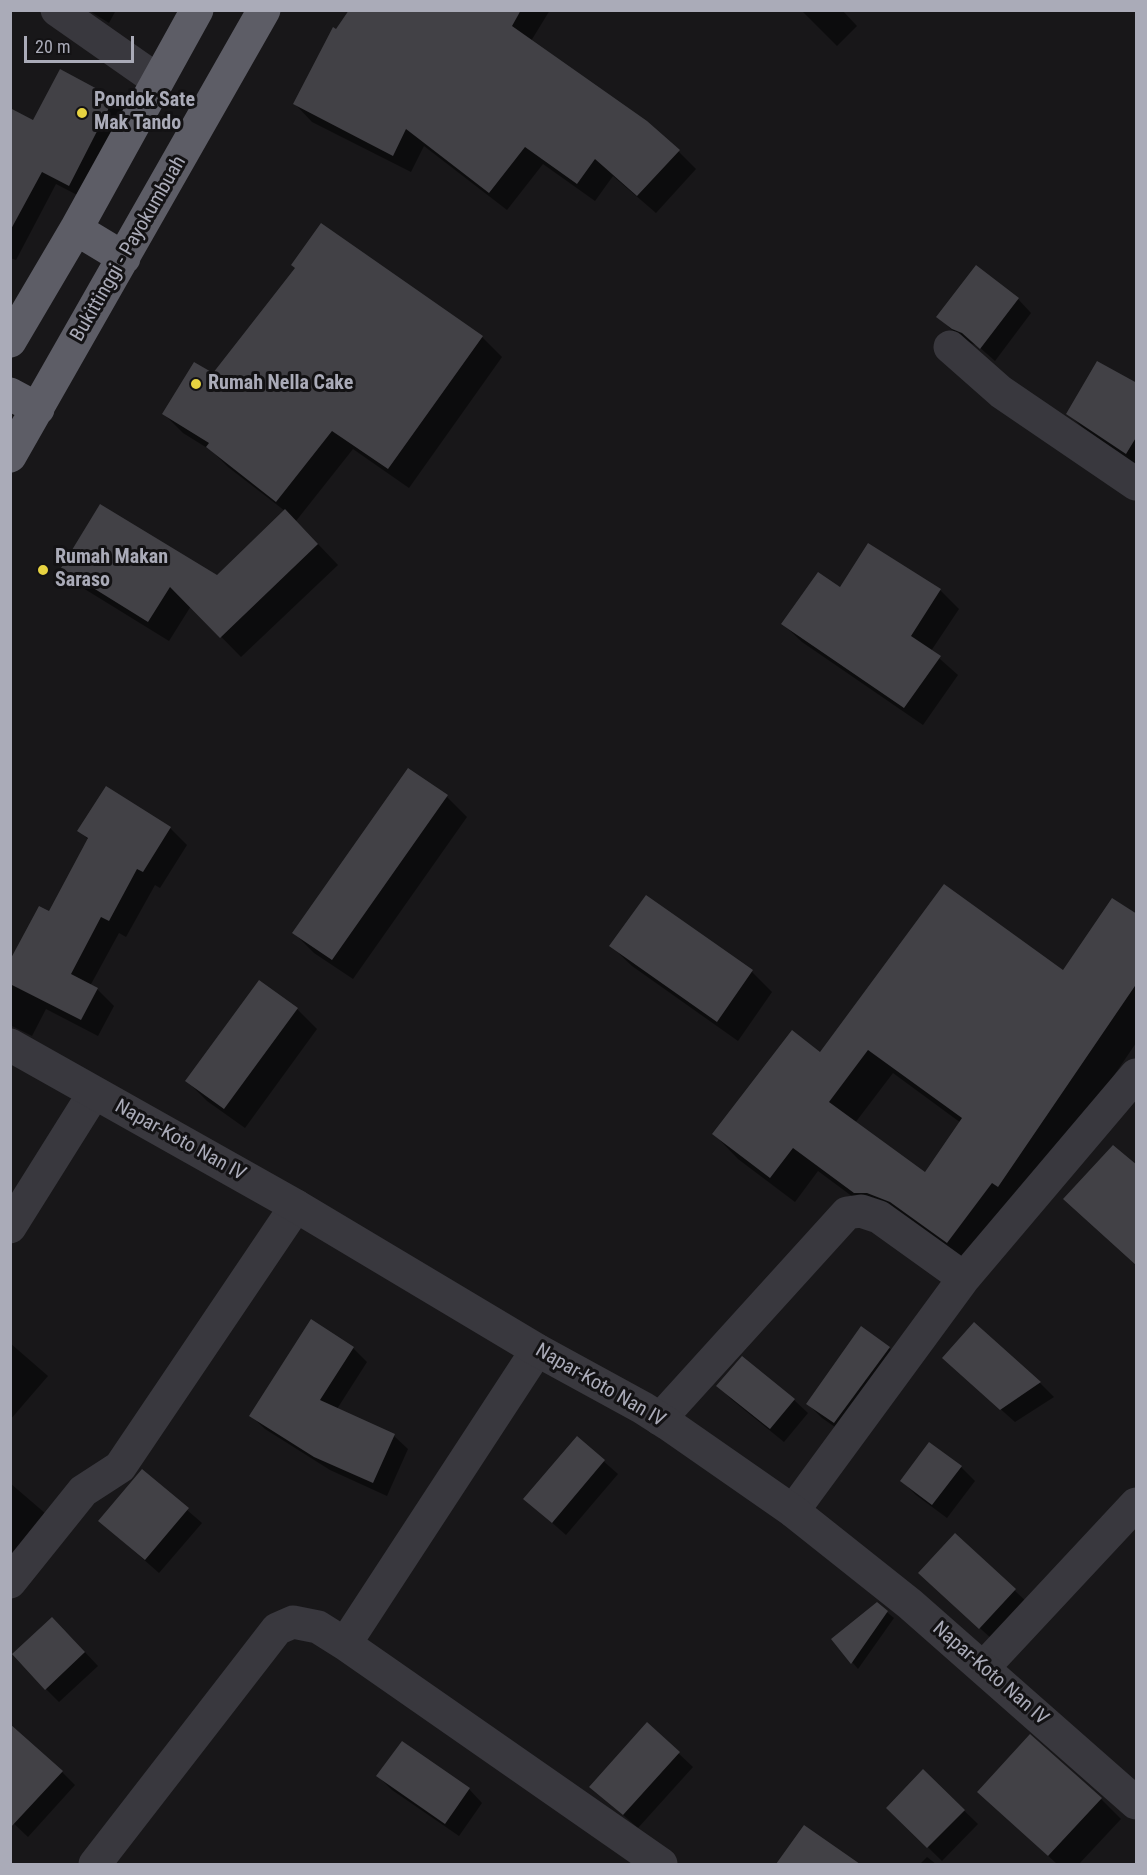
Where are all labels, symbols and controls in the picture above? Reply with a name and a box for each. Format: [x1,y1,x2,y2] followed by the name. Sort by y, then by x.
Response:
[27,24,136,62] scale bar
[35,36,70,57] text: 20 m
[94,89,195,136] place label: Pondok Sate Mak Tando
[75,106,89,120] marker: Pondok Sate Mak Tando
[66,152,192,346] street label: Bukittinggi - Payokumbuah
[208,372,353,396] place label: Rumah Nella Cake
[189,377,203,391] marker: Rumah Nella Cake
[55,546,168,593] place label: Rumah Makan Saraso
[36,563,50,577] marker: Rumah Makan Saraso
[110,1095,250,1187] street label: Napar-Koto Nan IV
[531,1339,669,1433] street label: Napar-Koto Nan IV
[927,1617,1053,1731] street label: Napar-Koto Nan IV

